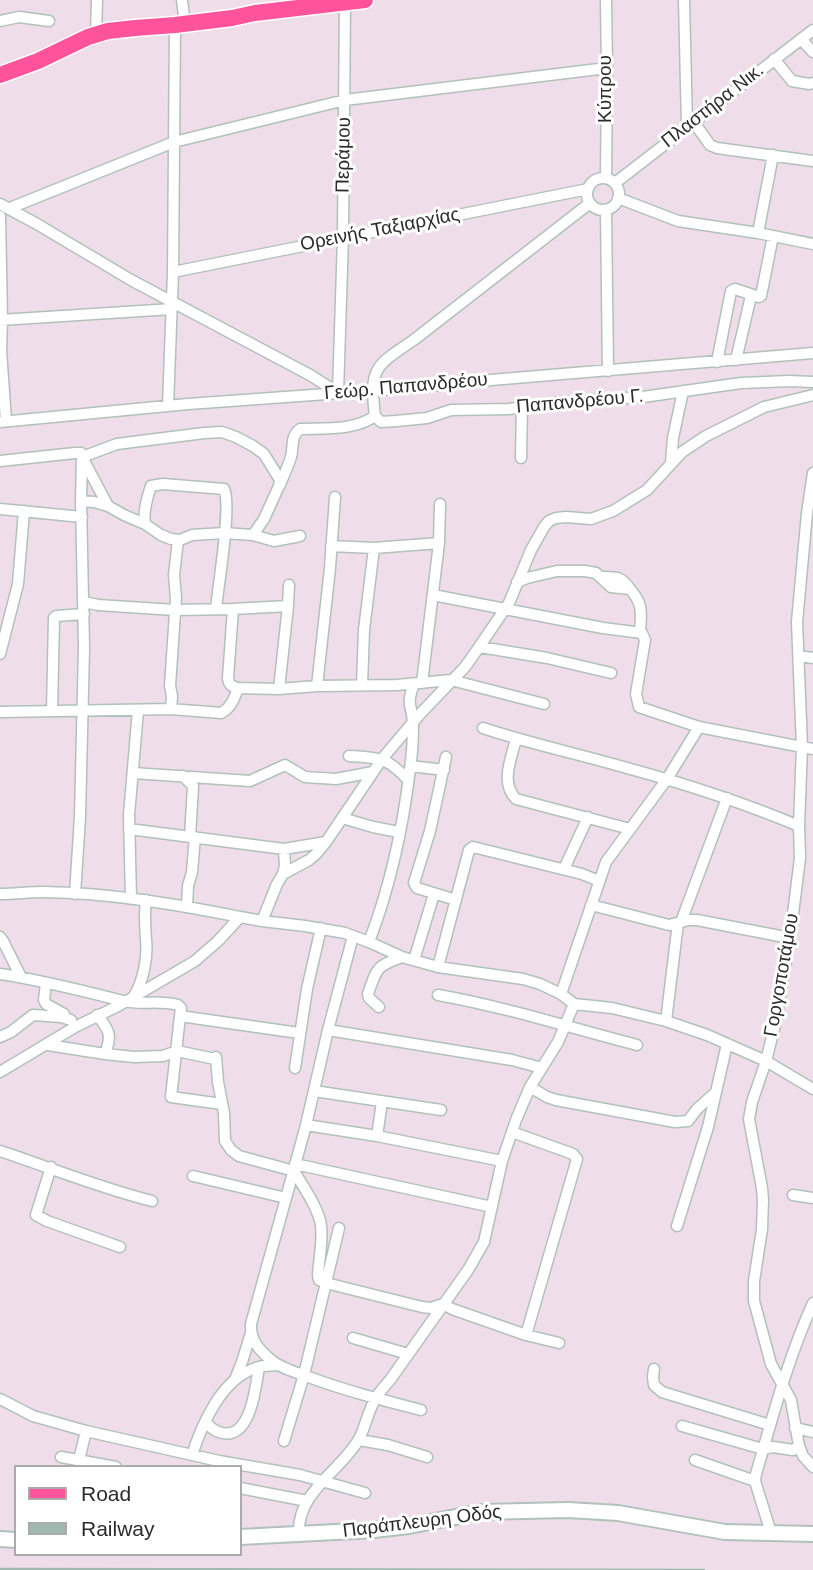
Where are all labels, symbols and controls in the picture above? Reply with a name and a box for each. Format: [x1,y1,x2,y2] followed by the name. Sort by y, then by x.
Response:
[595,55,617,123] street label: Κύπρου
[657,59,769,153] street label: Πλαστήρα Νικ.
[332,117,356,193] street label: Περάμου
[298,203,462,257] street label: Ορεινής Ταξιαρχίας
[323,368,489,406] street label: Γεώρ. Παπανδρέου
[515,385,645,419] street label: Παπανδρέου Γ.
[760,912,804,1038] street label: Γοργοποτάμου
[14,1465,242,1556] legend
[81,1482,131,1505] text: Road
[341,1501,503,1543] street label: Παράπλευρη Οδός
[81,1517,155,1540] text: Railway

